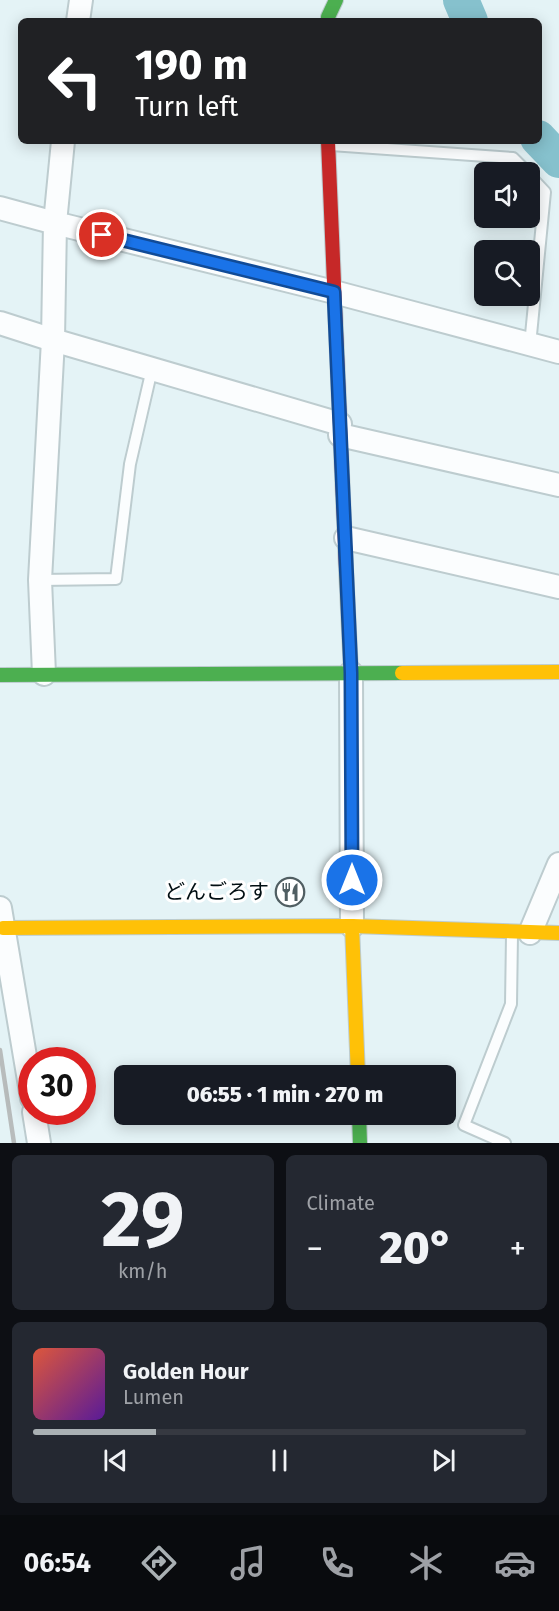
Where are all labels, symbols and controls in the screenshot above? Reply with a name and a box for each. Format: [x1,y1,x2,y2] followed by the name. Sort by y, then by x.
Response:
[135,40,248,90] text: 190 m
[36,42,114,120] icon: left
[135,91,238,123] text: Turn left
[474,162,540,306] map controls
[474,162,540,228] button: sound
[76,209,127,260] pin
[85,218,118,251] icon: arrive
[474,240,540,306] button: search
[320,848,384,912] position arrow
[274,876,306,908] restaurant icon: どんごろす
[164,879,269,905] place label: どんごろす
[18,1047,96,1125] speed limit sign: 30
[187,1081,383,1108] text: 06:55 · 1 min · 270 m
[101,1173,184,1267] text: 29
[307,1191,375,1215] text: Climate
[379,1221,453,1275] text: 20°
[307,1229,323,1269] text: −
[510,1229,526,1269] text: +
[118,1259,168,1283] text: km/h
[123,1358,249,1385] text: Golden Hour
[123,1385,184,1409] text: Lumen
[99,1444,132,1477] icon: previous
[263,1444,296,1477] icon: pause
[427,1444,460,1477] icon: next
[138,1542,180,1584] icon: directions
[227,1542,269,1584] icon: music
[316,1542,358,1584] icon: phone
[405,1542,447,1584] icon: climate
[494,1542,536,1584] icon: car
[23,1547,91,1579] text: 06:54

